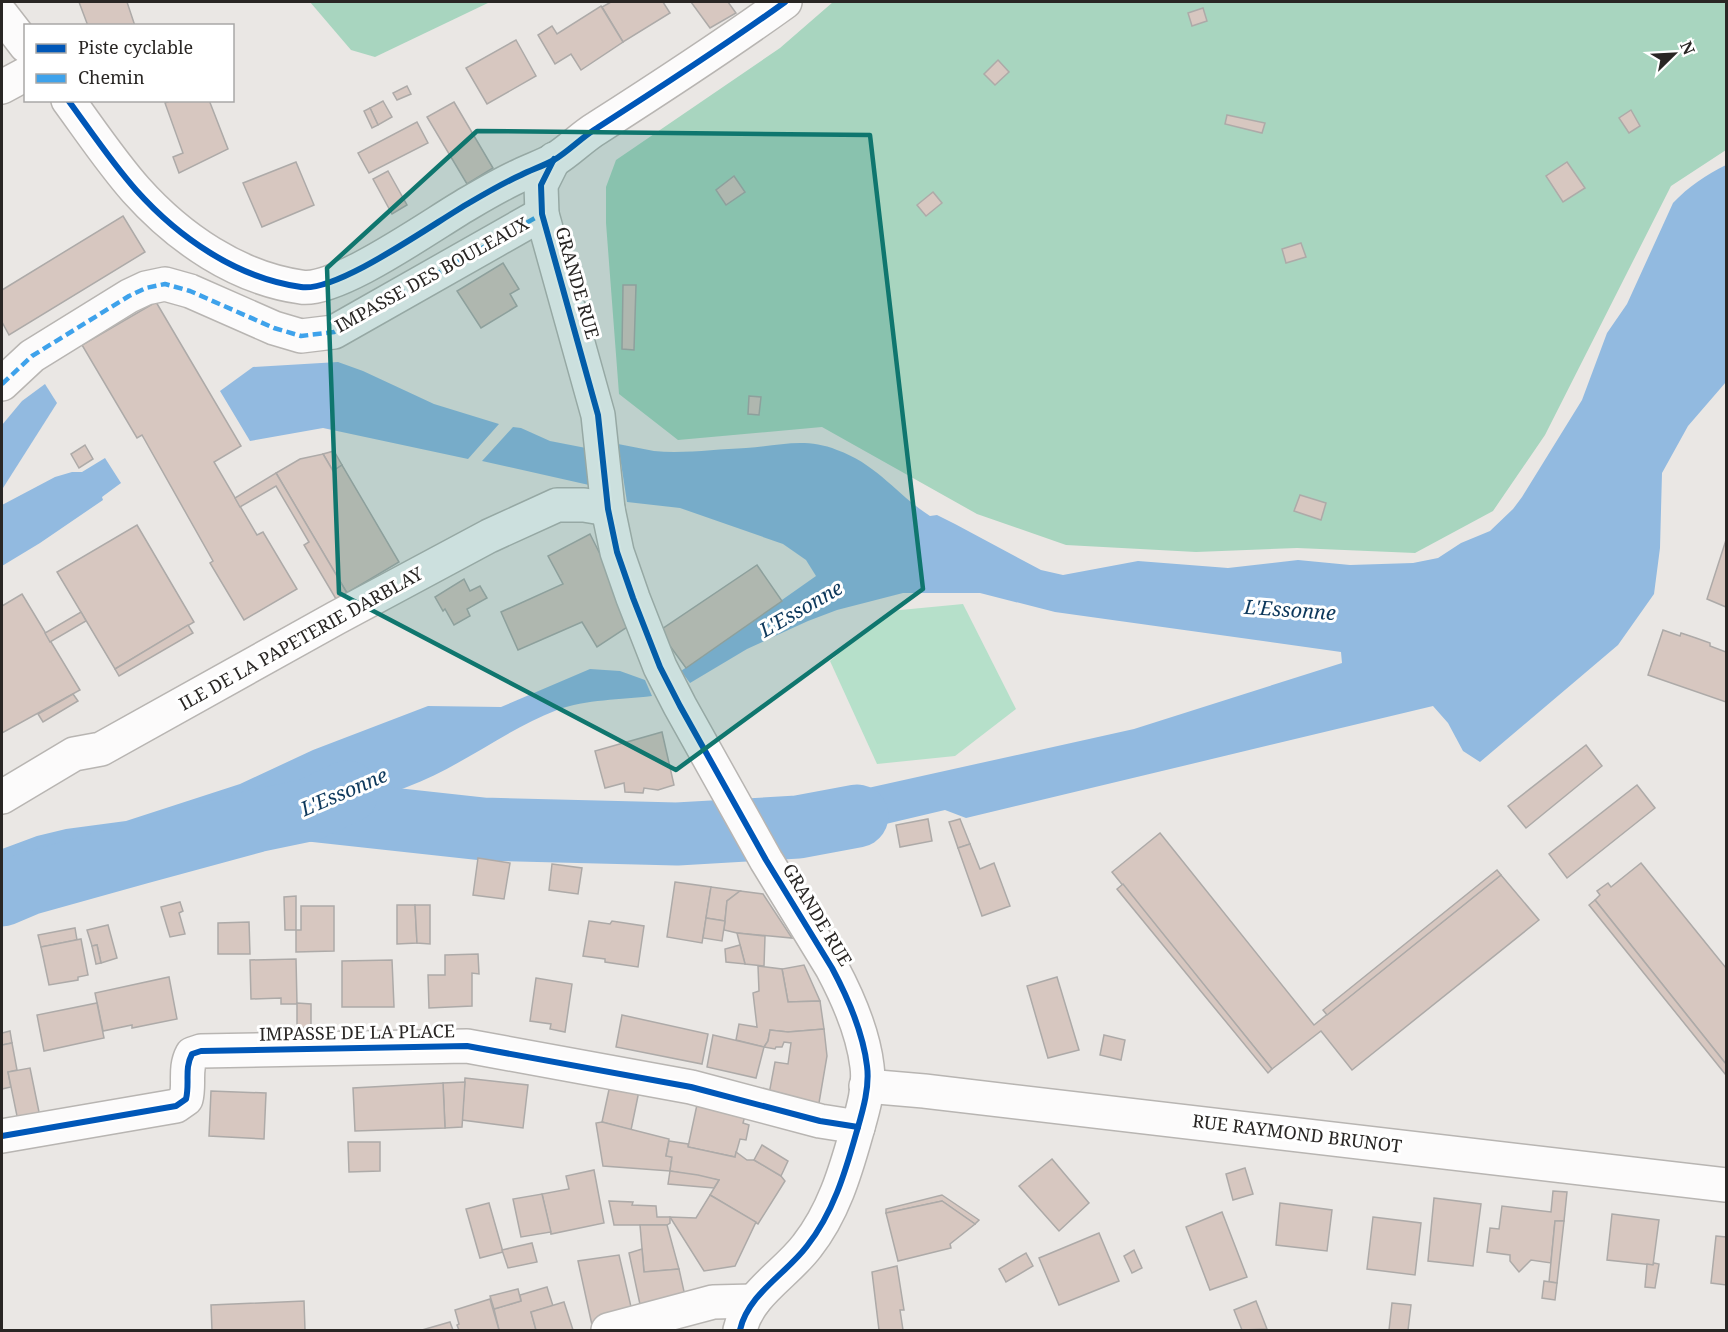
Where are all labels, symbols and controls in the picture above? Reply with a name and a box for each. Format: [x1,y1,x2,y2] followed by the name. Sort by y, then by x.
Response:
[24,24,234,102] legend
[1644,24,1704,84] north arrow
[78,35,193,59] text: Piste cyclable
[1675,38,1700,58] text: N
[78,65,145,89] text: Chemin
[330,211,533,337] street label: IMPASSE DES BOULEAUX
[550,224,605,342] street label: GRANDE RUE
[174,560,427,715] street label: ILE DE LA PAPETERIE DARBLAY
[753,574,847,644] water label: L'Essonne
[1242,593,1337,626] water label: L'Essonne
[295,761,392,822] water label: L'Essonne
[778,859,858,970] street label: GRANDE RUE
[259,1018,455,1046] street label: IMPASSE DE LA PLACE
[1191,1108,1403,1158] street label: RUE RAYMOND BRUNOT

